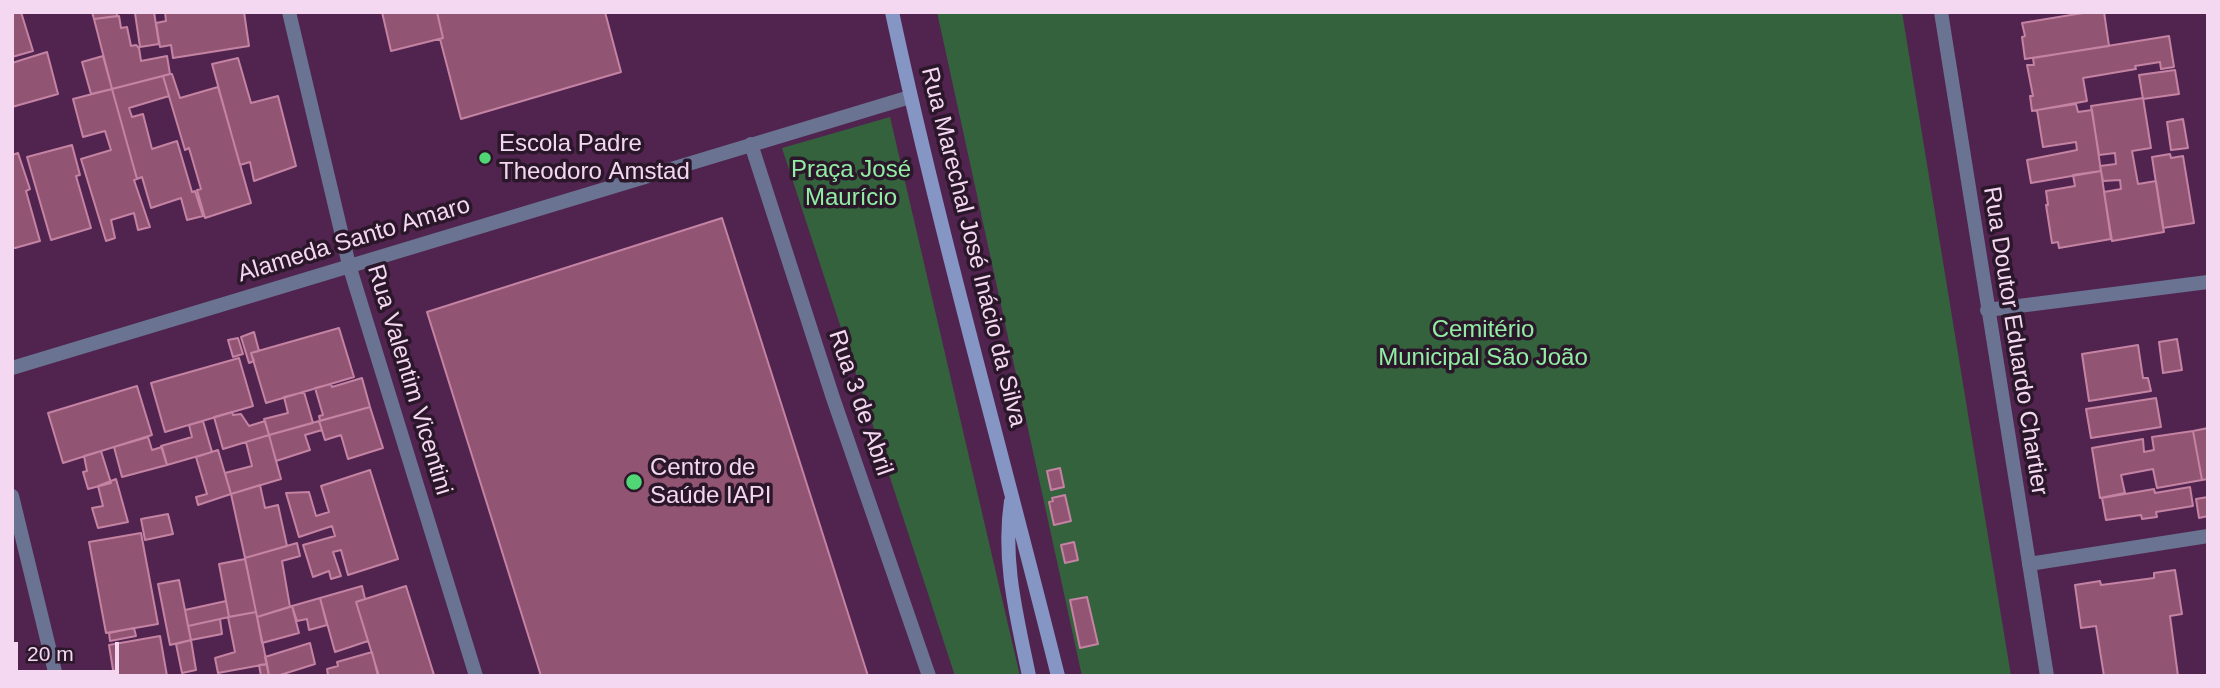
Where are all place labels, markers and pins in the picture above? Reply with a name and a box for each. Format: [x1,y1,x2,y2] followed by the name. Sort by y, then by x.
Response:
[499,130,690,186] place label: Escola Padre Theodoro Amstad
[477,150,493,166] marker: Escola Padre Theodoro Amstad
[650,454,771,510] place label: Centro de Saúde IAPI
[624,472,644,492] marker: Centro de Saúde IAPI

